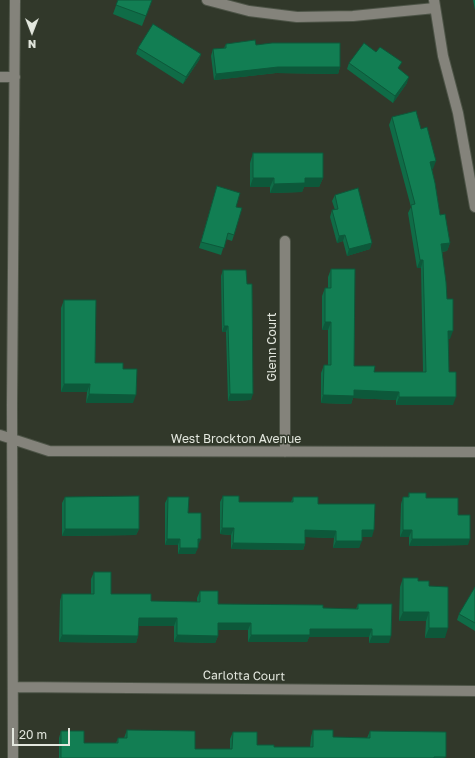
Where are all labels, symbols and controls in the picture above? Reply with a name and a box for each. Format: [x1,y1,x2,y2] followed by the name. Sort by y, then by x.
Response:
[12,12,52,52] north arrow
[28,38,36,51] text: N
[265,312,279,382] street label: Glenn Court
[171,432,301,446] street label: West Brockton Avenue
[203,668,285,684] street label: Carlotta Court
[14,720,72,746] scale bar
[19,727,47,742] text: 20 m

